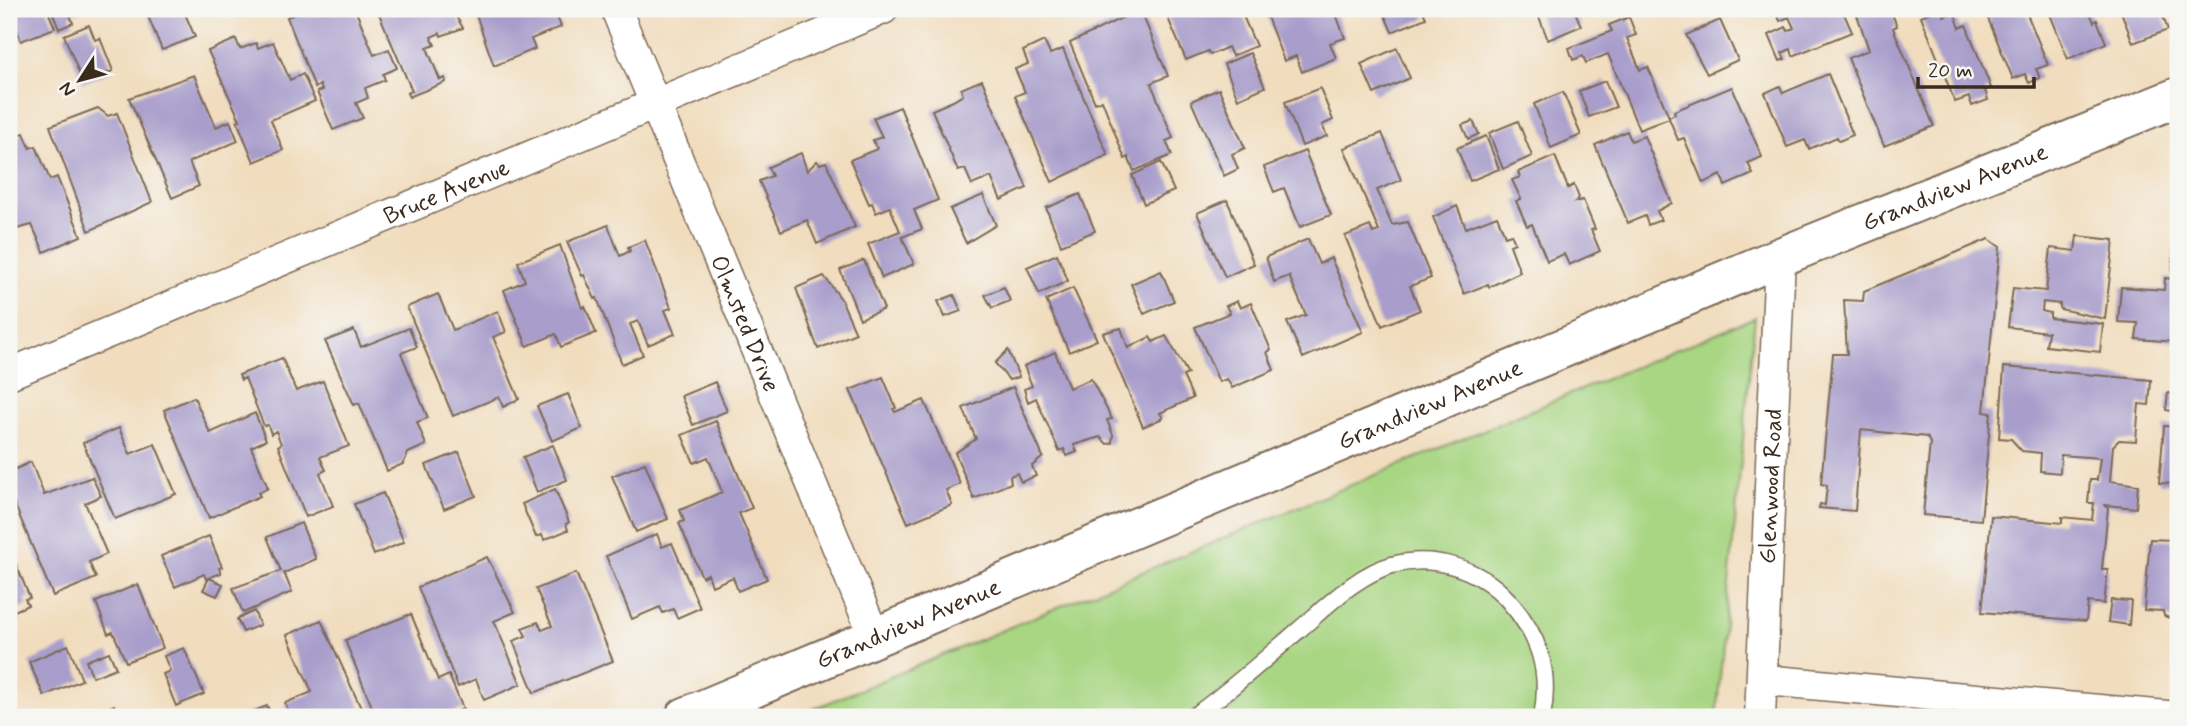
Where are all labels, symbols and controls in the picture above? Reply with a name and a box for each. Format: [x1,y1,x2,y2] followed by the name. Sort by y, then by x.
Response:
[46,46,116,116] north arrow
[1918,46,2033,90] scale bar
[1928,57,1973,85] text: 20 m
[54,77,81,102] text: N
[1858,137,2053,239] street label: Grandview Avenue
[379,153,515,233] street label: Bruce Avenue
[702,251,786,397] street label: Olmsted Drive
[1334,353,1528,458] street label: Grandview Avenue
[1753,408,1790,565] street label: Glenwood Road
[812,572,1006,677] street label: Grandview Avenue

